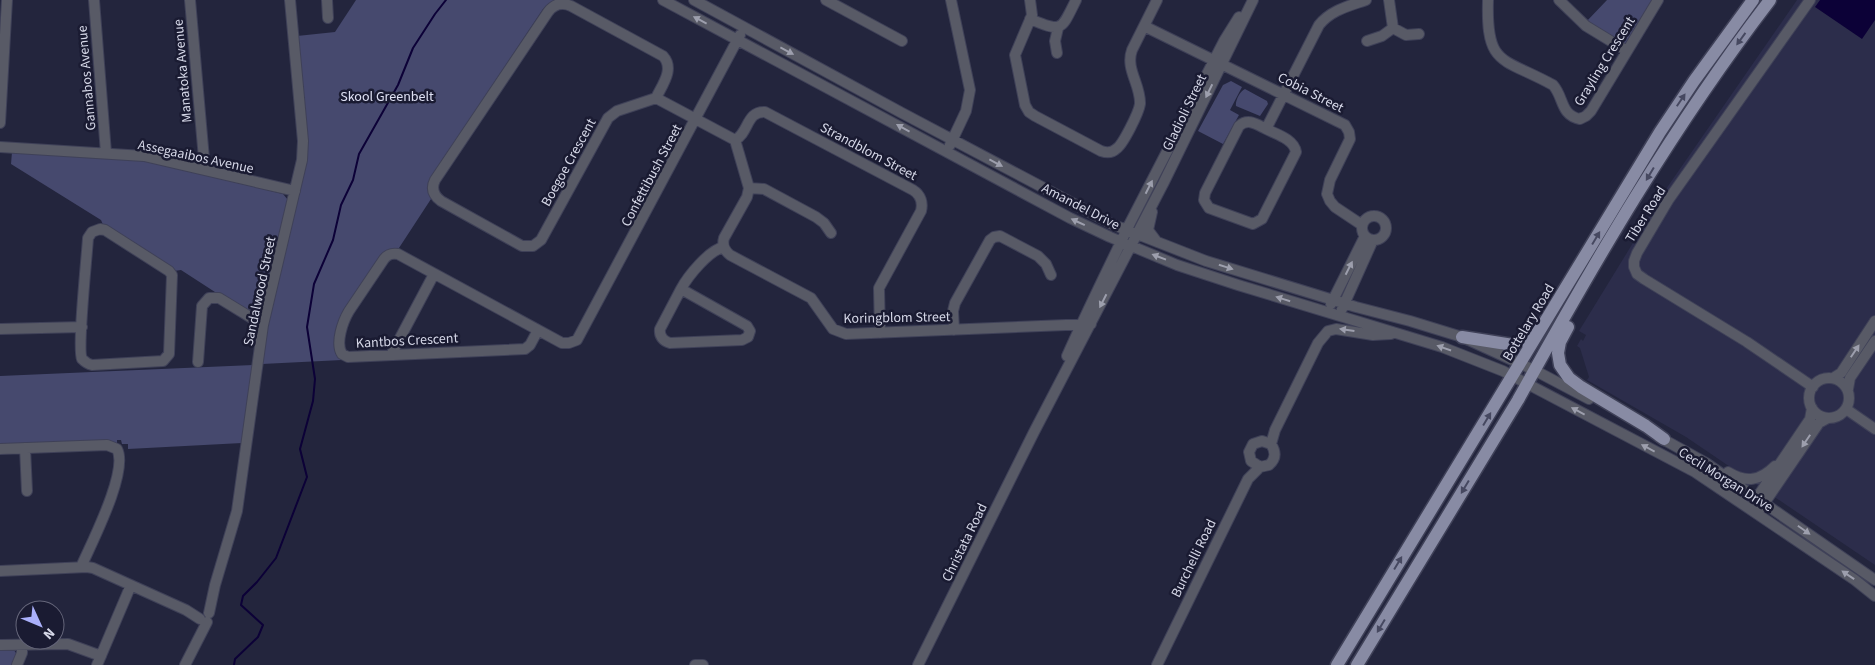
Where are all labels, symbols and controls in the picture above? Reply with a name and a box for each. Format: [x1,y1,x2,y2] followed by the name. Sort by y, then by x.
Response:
[1569,13,1641,110] street label: Grayling Crescent
[693,16,708,24] one-way arrow
[169,18,197,123] street label: Manatoka Avenue
[72,25,102,131] street label: Gannabos Avenue
[1735,32,1746,45] one-way arrow
[780,47,795,55] one-way arrow
[1274,68,1347,118] street label: Cobia Street
[1158,71,1212,154] street label: Gladioli Street
[1205,84,1213,98] one-way arrow
[340,87,434,107] park label: Skool Greenbelt
[1676,93,1686,107] one-way arrow
[536,115,601,210] street label: Boegoe Crescent
[816,118,921,186] street label: Strandblom Street
[616,121,687,230] street label: Confettibush Street
[897,124,910,133] one-way arrow
[136,135,256,179] street label: Assegaaibos Avenue
[988,159,1003,167] one-way arrow
[1645,167,1655,180] one-way arrow
[1038,179,1123,235] street label: Amandel Drive
[1145,180,1153,194] one-way arrow
[1621,182,1671,247] street label: Tiber Road
[1071,217,1085,225] one-way arrow
[1591,232,1600,245] one-way arrow
[239,234,281,348] street label: Sandalwood Street
[1152,253,1166,261] one-way arrow
[1345,260,1353,275] one-way arrow
[1219,263,1234,271] one-way arrow
[1498,280,1560,365] street label: Bottelary Road
[1099,293,1107,308] one-way arrow
[1275,294,1290,302] one-way arrow
[843,307,951,329] street label: Koringblom Street
[1338,326,1354,334] one-way arrow
[355,328,459,354] street label: Kantbos Crescent
[1436,344,1451,351] one-way arrow
[1850,344,1860,358] one-way arrow
[1570,407,1585,415] one-way arrow
[1482,412,1491,425] one-way arrow
[1801,434,1811,448] one-way arrow
[1674,443,1777,517] street label: Cecil Morgan Drive
[1641,444,1655,452] one-way arrow
[1461,481,1470,494] one-way arrow
[937,500,993,585] street label: Christata Road
[1166,516,1222,601] street label: Burchelli Road
[1798,525,1811,535] one-way arrow
[1393,557,1402,570] one-way arrow
[1841,570,1855,580] one-way arrow
[15,600,65,650] north arrow
[1376,620,1385,633] one-way arrow
[38,623,59,644] text: N

